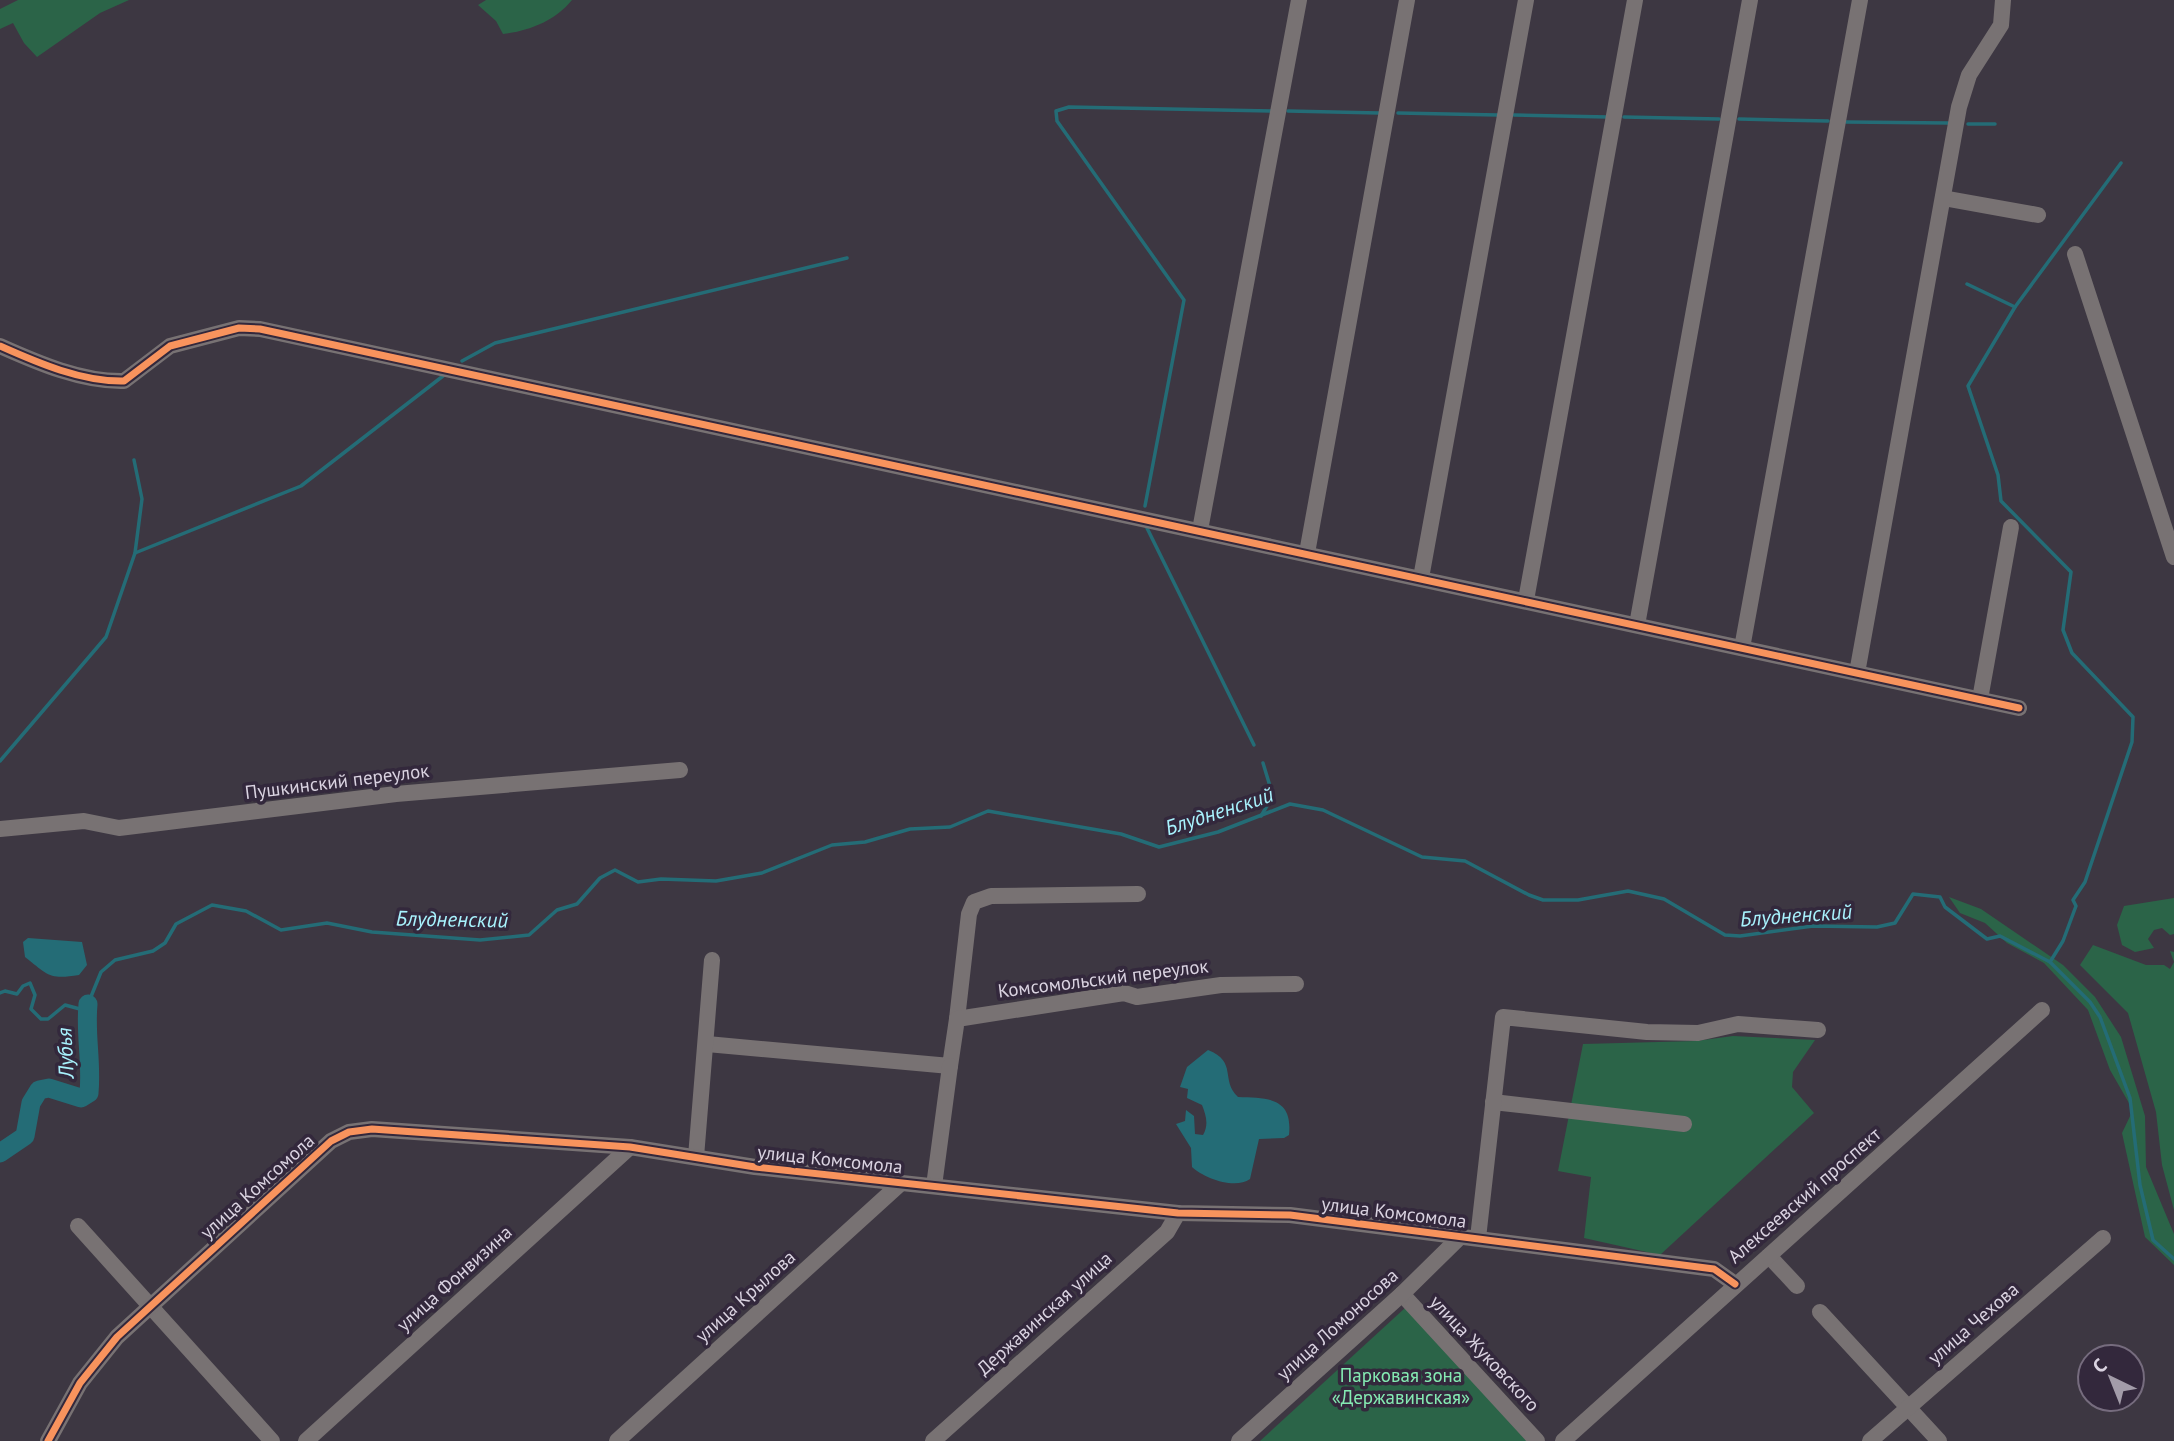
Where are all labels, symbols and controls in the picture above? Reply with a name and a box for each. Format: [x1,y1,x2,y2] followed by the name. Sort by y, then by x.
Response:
[244,758,430,804] street label: Пушкинский переулок
[1161,781,1277,841] water label: Блудненский
[1739,898,1853,932] water label: Блудненский
[396,905,509,933] water label: Блудненский
[996,953,1210,1003] street label: Комсомольский переулок
[50,1027,80,1080] water label: Лубья
[1723,1122,1886,1268] street label: Алексеевский проспект
[195,1128,319,1244] street label: улица Комсомола
[756,1139,904,1179] street label: улица Комсомола
[1320,1191,1468,1233] street label: улица Комсомола
[391,1220,517,1336] street label: улица Фонвизина
[690,1245,800,1347] street label: улица Крылова
[971,1246,1117,1380] street label: Державинская улица
[1271,1263,1403,1385] street label: улица Ломоносова
[1923,1277,2023,1369] street label: улица Чехова
[1425,1290,1545,1416] street label: улица Жуковского
[2076,1343,2146,1413] north arrow
[2087,1353,2112,1378] text: С
[1332,1363,1470,1409] park label: Парковая зона «Державинская»

